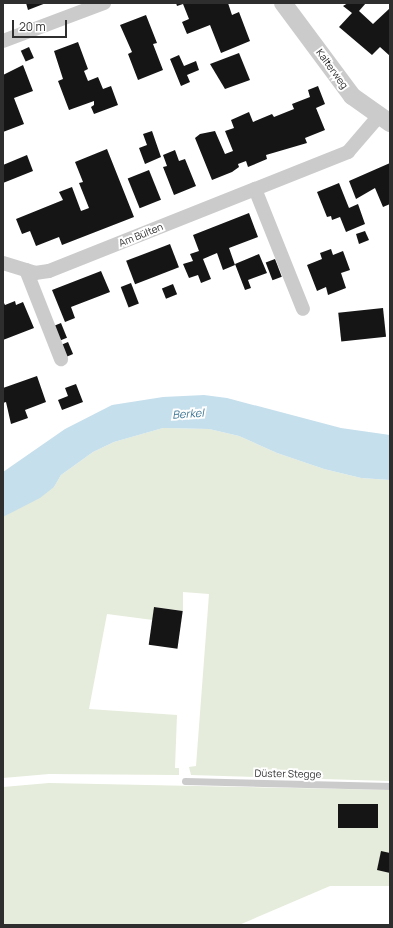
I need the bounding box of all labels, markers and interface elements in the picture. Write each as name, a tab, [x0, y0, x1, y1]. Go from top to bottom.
scale bar	[14, 12, 69, 38]
text: 20 m	[19, 18, 46, 35]
street label: Kalterweg	[314, 47, 350, 91]
street label: Am Bülten	[117, 221, 165, 249]
water label: Berkel	[172, 406, 204, 422]
street label: Düster Stegge	[255, 767, 321, 781]

